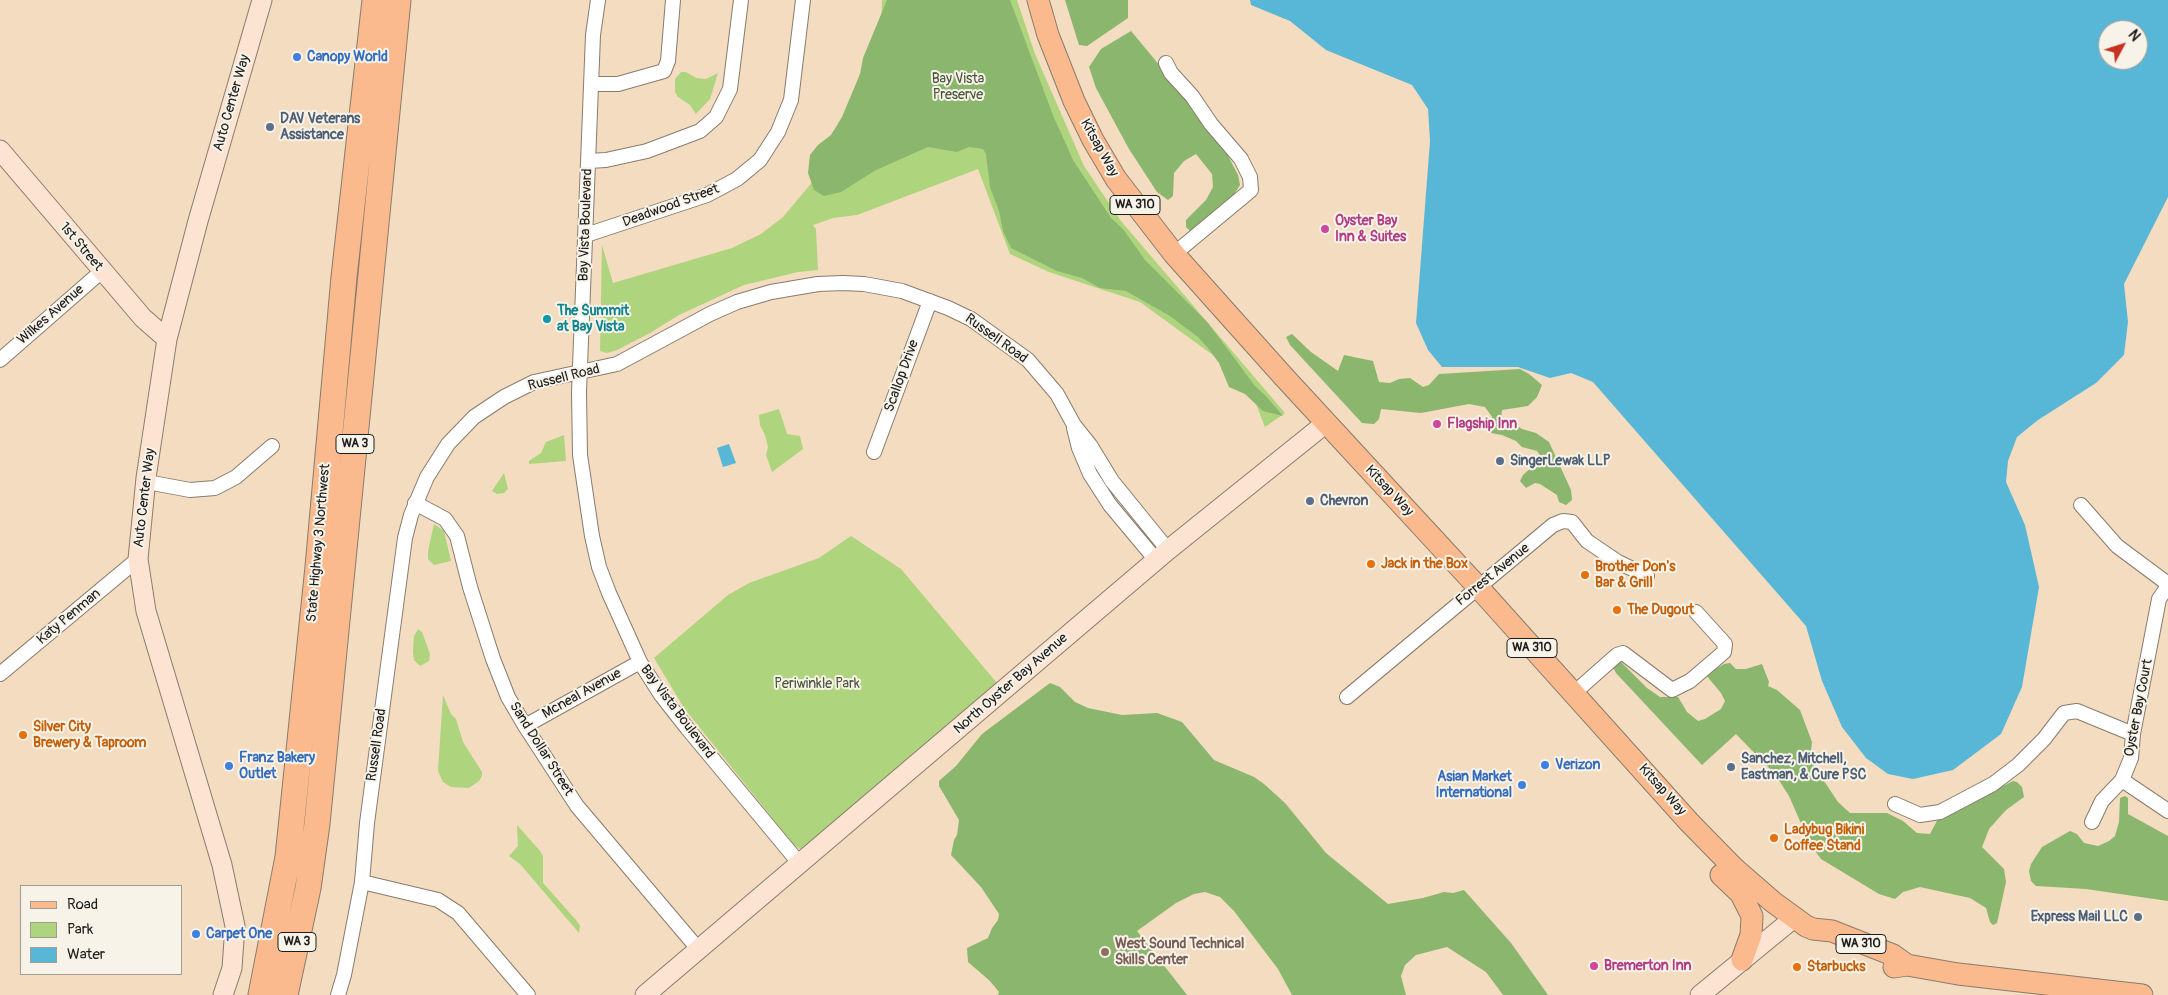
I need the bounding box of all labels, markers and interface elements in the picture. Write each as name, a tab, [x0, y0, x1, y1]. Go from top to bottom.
north arrow	[2098, 20, 2148, 70]
text: N	[2125, 27, 2144, 45]
place label: Canopy World	[307, 49, 388, 65]
marker: Canopy World	[291, 51, 303, 63]
street label: Auto Center Way	[210, 53, 254, 153]
park label: Bay Vista Preserve	[932, 71, 984, 104]
place label: DAV Veterans Assistance	[280, 111, 360, 144]
street label: Kitsap Way	[1076, 116, 1122, 180]
marker: DAV Veterans Assistance	[264, 121, 276, 133]
street label: Bay Vista Boulevard	[576, 168, 596, 282]
street label: Deadwood Street	[620, 181, 722, 231]
road number: WA 310	[1110, 196, 1160, 214]
place label: Oyster Bay Inn & Suites	[1335, 213, 1406, 246]
street label: 1st Street	[56, 219, 106, 275]
marker: Oyster Bay Inn & Suites	[1319, 223, 1331, 235]
street label: Wilkes Avenue	[14, 281, 88, 349]
place label: The Summit at Bay Vista	[557, 303, 629, 336]
street label: Russell Road	[961, 311, 1031, 367]
marker: The Summit at Bay Vista	[541, 313, 553, 325]
street label: Scallop Drive	[881, 338, 923, 414]
street label: Russell Road	[526, 361, 602, 395]
place label: Flagship Inn	[1447, 416, 1517, 432]
marker: Flagship Inn	[1431, 418, 1443, 430]
road number: WA 3	[336, 434, 374, 454]
street label: Auto Center Way	[131, 447, 159, 549]
place label: SingerLewak LLP	[1510, 453, 1611, 469]
marker: SingerLewak LLP	[1494, 455, 1506, 467]
street label: Kitsap Way	[1361, 462, 1417, 520]
street label: State Highway 3 Northwest	[304, 463, 334, 623]
place label: Chevron	[1320, 493, 1368, 509]
marker: Chevron	[1304, 495, 1316, 507]
street label: Forrest Avenue	[1453, 540, 1533, 610]
place label: Jack in the Box	[1381, 556, 1468, 572]
marker: Jack in the Box	[1365, 558, 1377, 570]
place label: Brother Don's Bar & Grill	[1595, 559, 1675, 592]
marker: Brother Don's Bar & Grill	[1579, 569, 1591, 581]
street label: Katy Penman	[34, 586, 104, 648]
place label: The Dugout	[1627, 602, 1694, 618]
marker: The Dugout	[1611, 604, 1623, 616]
street label: North Oyster Bay Avenue	[951, 630, 1071, 738]
road number: WA 310	[1507, 638, 1557, 658]
street label: Oyster Bay Court	[2121, 658, 2157, 758]
street label: Bay Vista Boulevard	[636, 662, 718, 762]
street label: Mcneal Avenue	[539, 665, 625, 723]
park label: Periwinkle Park	[774, 676, 860, 692]
street label: Sand Dollar Street	[505, 699, 577, 799]
street label: Russell Road	[364, 708, 390, 782]
place label: Silver City Brewery & Taproom	[33, 719, 147, 752]
marker: Silver City Brewery & Taproom	[17, 729, 29, 741]
place label: Franz Bakery Outlet	[239, 750, 315, 782]
place label: Sanchez, Mitchell, Eastman, & Cure PSC	[1741, 751, 1866, 784]
place label: Verizon	[1555, 757, 1600, 773]
marker: Verizon	[1539, 759, 1551, 771]
marker: Franz Bakery Outlet	[223, 760, 235, 772]
street label: Kitsap Way	[1635, 761, 1689, 819]
marker: Sanchez, Mitchell, Eastman, & Cure PSC	[1725, 761, 1737, 773]
place label: Asian Market International	[1435, 769, 1512, 802]
marker: Asian Market International	[1516, 779, 1528, 791]
place label: Ladybug Bikini Coffee Stand	[1784, 822, 1864, 854]
marker: Ladybug Bikini Coffee Stand	[1768, 832, 1780, 844]
legend	[20, 885, 182, 975]
text: Road	[67, 895, 98, 914]
place label: Express Mail LLC	[2031, 909, 2128, 925]
marker: Express Mail LLC	[2132, 911, 2144, 923]
text: Park	[67, 920, 93, 939]
place label: Carpet One	[206, 926, 272, 942]
marker: Carpet One	[190, 928, 202, 940]
road number: WA 3	[278, 932, 316, 952]
road number: WA 310	[1836, 934, 1886, 954]
place label: West Sound Technical Skills Center	[1115, 936, 1244, 969]
text: Water	[67, 945, 105, 964]
marker: West Sound Technical Skills Center	[1099, 946, 1111, 958]
place label: Bremerton Inn	[1604, 958, 1692, 974]
place label: Starbucks	[1807, 959, 1865, 975]
marker: Bremerton Inn	[1588, 960, 1600, 972]
marker: Starbucks	[1791, 961, 1803, 973]

